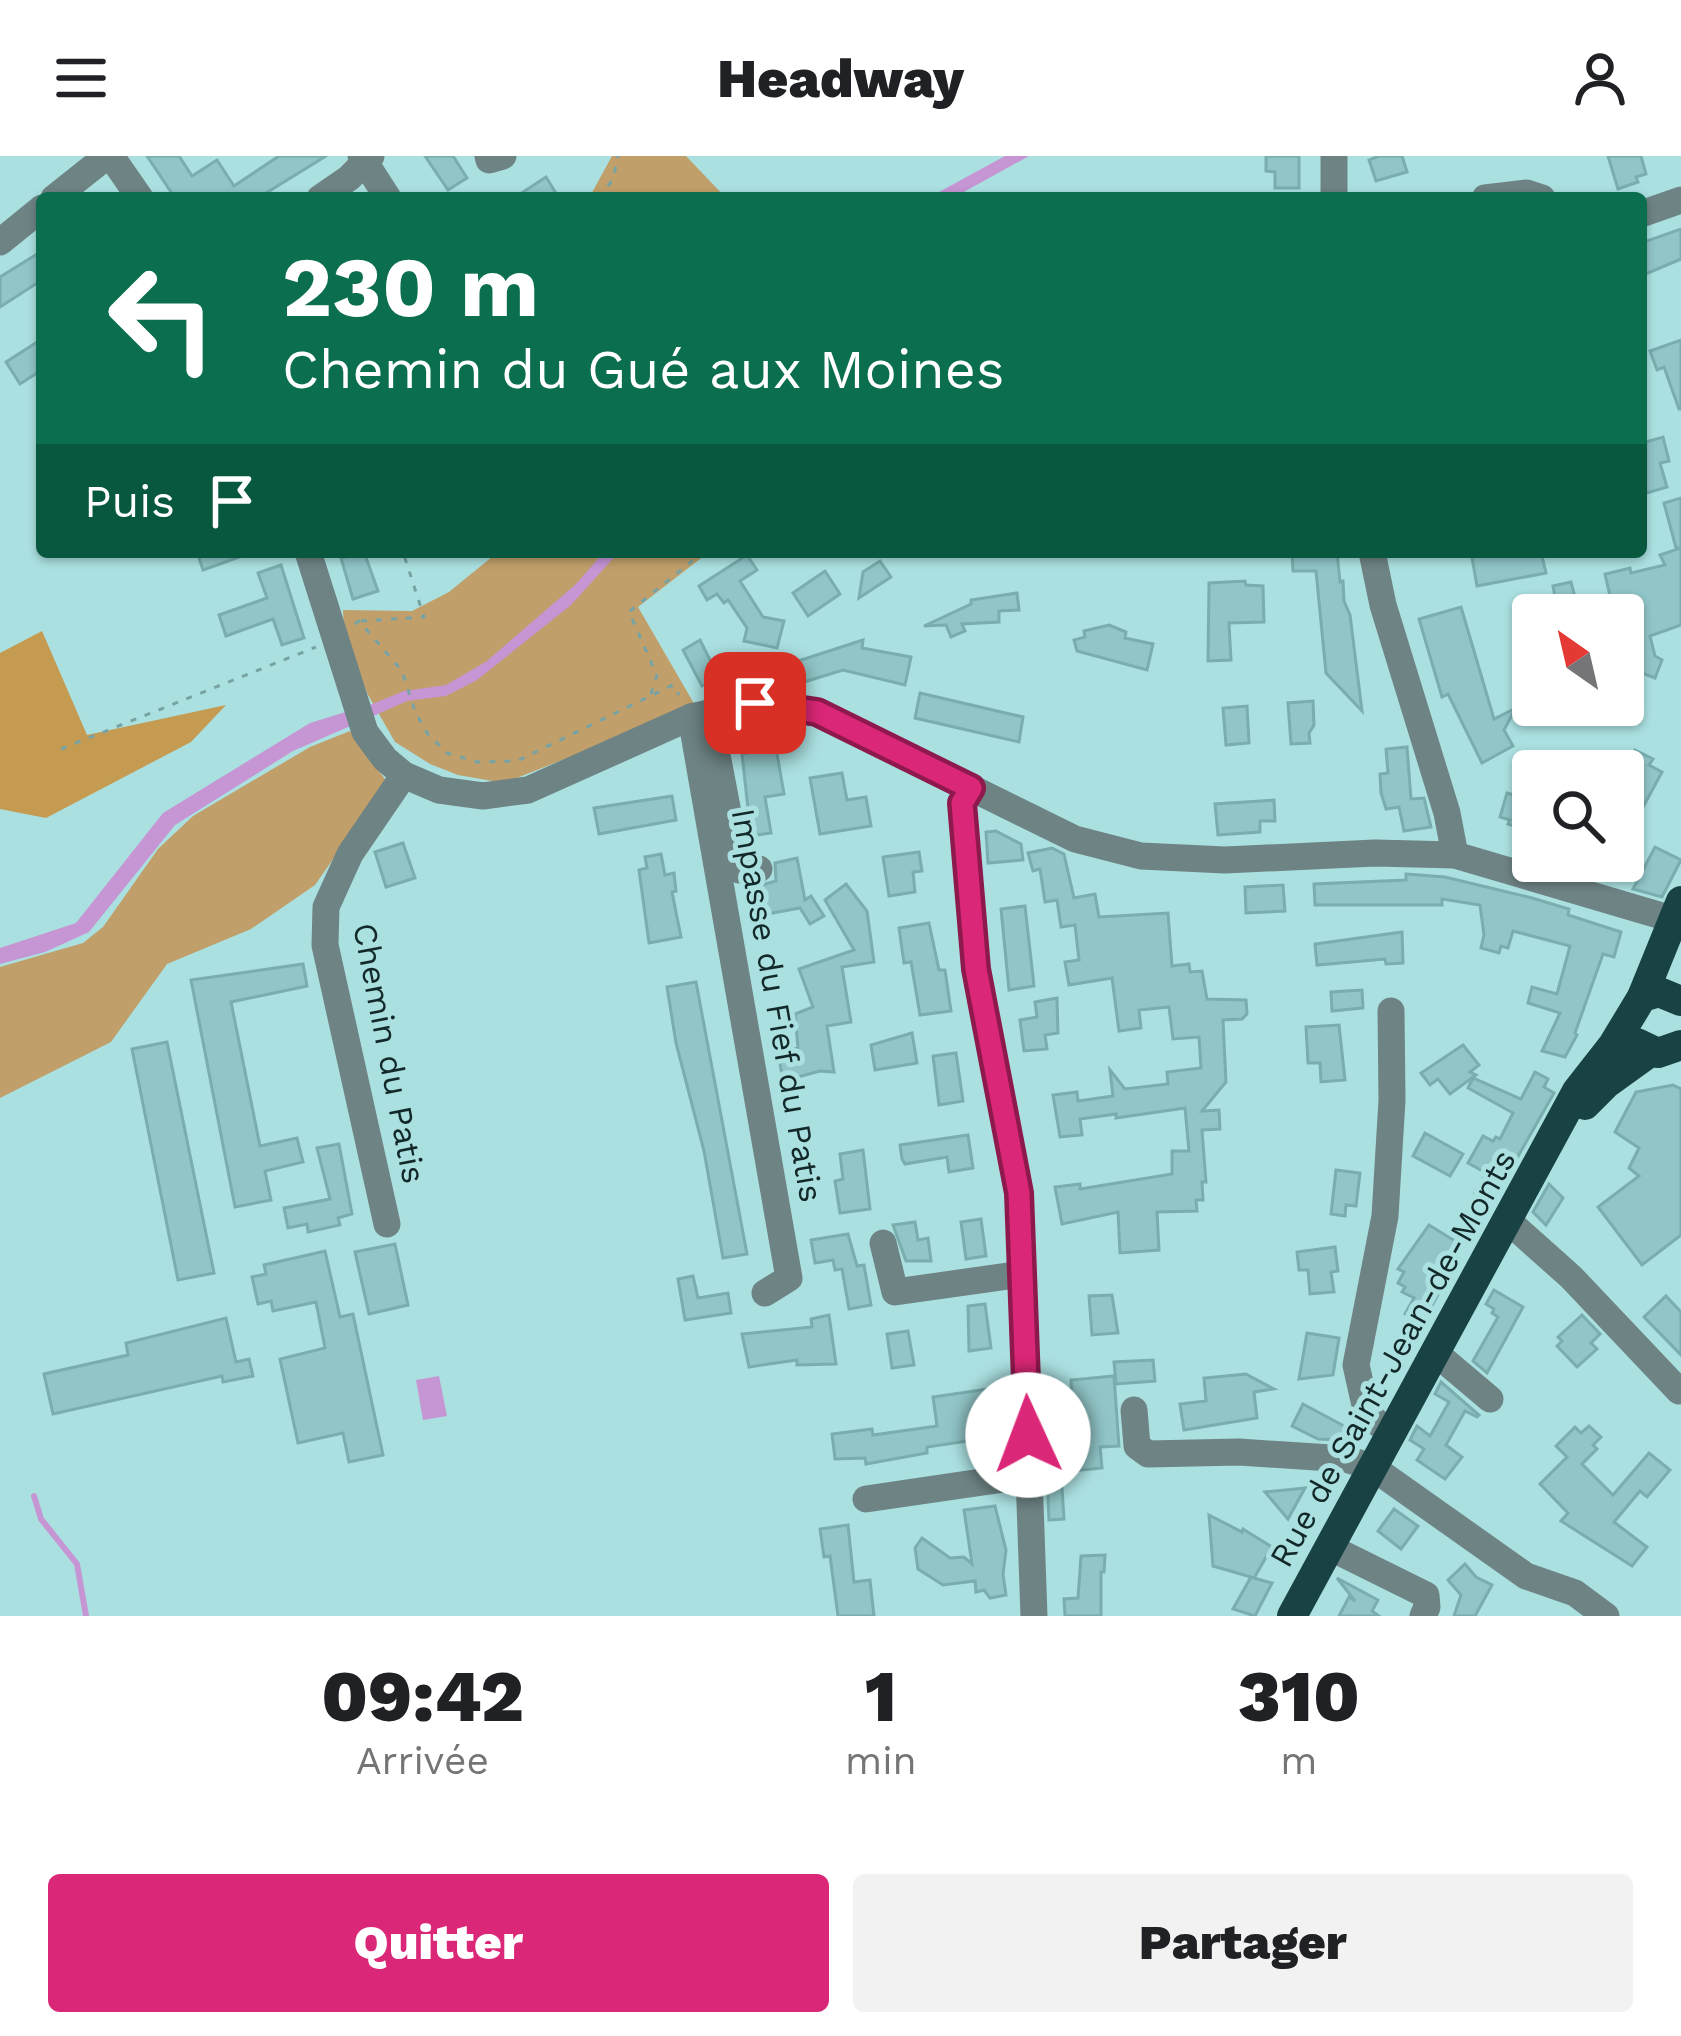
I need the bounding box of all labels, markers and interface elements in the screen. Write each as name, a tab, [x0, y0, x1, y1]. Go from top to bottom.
icon: menu	[48, 45, 114, 111]
icon: person	[1567, 45, 1633, 111]
text: Headway	[717, 47, 964, 110]
text: 230 m	[282, 238, 539, 336]
icon: left	[84, 240, 240, 396]
text: Chemin du Gué aux Moines	[282, 338, 1004, 401]
icon: arrive	[199, 468, 265, 534]
text: Puis	[84, 475, 175, 528]
north arrow	[1512, 594, 1644, 726]
map controls	[1512, 594, 1644, 882]
pin	[704, 652, 806, 754]
icon: arrive	[722, 670, 788, 736]
button: search	[1512, 750, 1644, 882]
street label: Impasse du Fief du Patis	[724, 805, 831, 1205]
street label: Chemin du Patis	[345, 920, 434, 1187]
street label: Rue de Saint-Jean-de-Monts	[1261, 1143, 1524, 1574]
position arrow	[965, 1372, 1091, 1498]
text: 09:42	[321, 1654, 524, 1738]
text: 1	[865, 1654, 897, 1738]
text: 310	[1238, 1654, 1360, 1738]
text: Arrivée	[356, 1738, 489, 1783]
text: min	[845, 1738, 917, 1783]
text: m	[1280, 1738, 1317, 1783]
button: Quitter	[48, 1874, 829, 2012]
button: Partager	[853, 1874, 1633, 2012]

